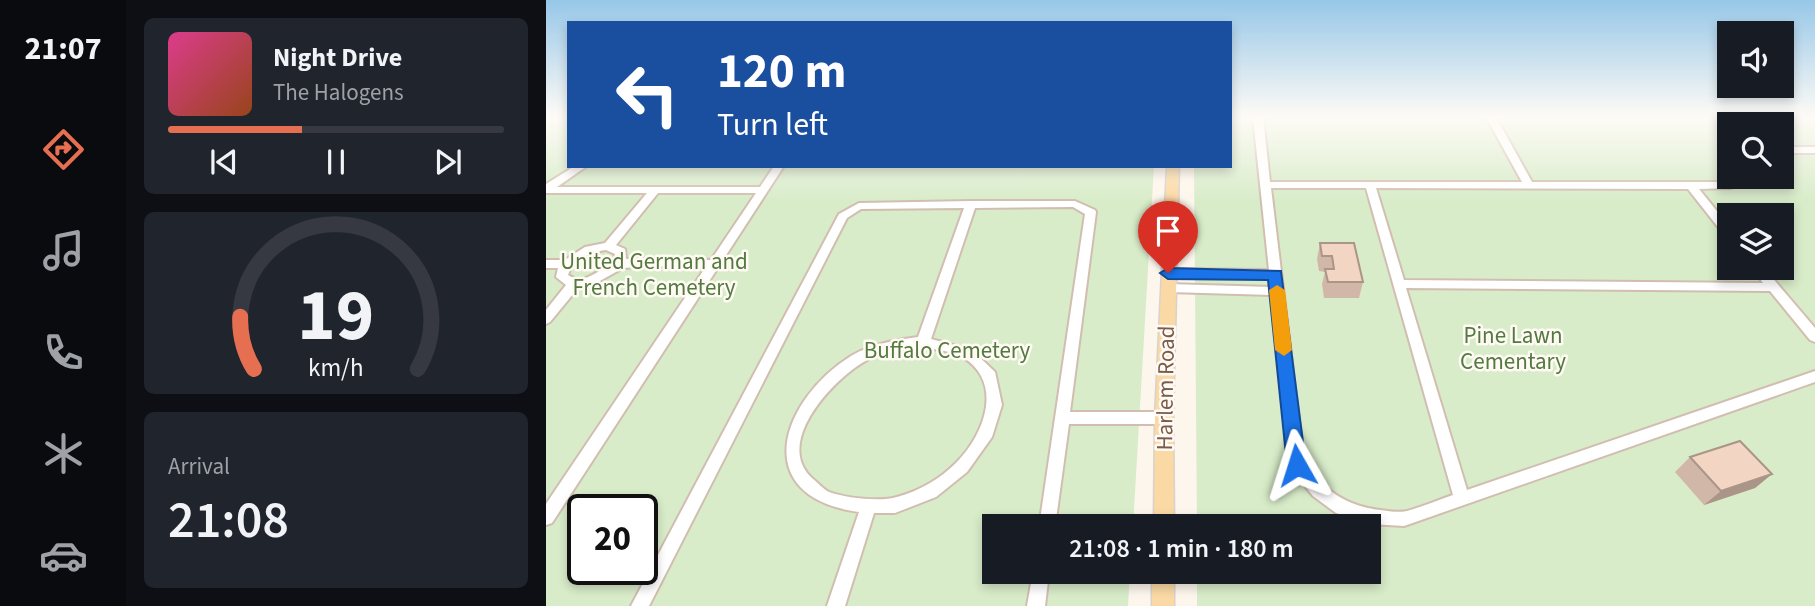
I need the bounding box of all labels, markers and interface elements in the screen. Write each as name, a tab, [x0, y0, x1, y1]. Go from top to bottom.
map controls	[1717, 21, 1794, 280]
button: sound	[1717, 21, 1794, 98]
text: 21:07	[24, 26, 102, 72]
text: 120 m	[717, 37, 846, 107]
text: Night Drive	[273, 39, 402, 76]
icon: left	[602, 49, 693, 140]
text: The Halogens	[273, 76, 404, 109]
text: Turn left	[717, 102, 828, 148]
button: search	[1717, 112, 1794, 189]
icon: directions	[39, 125, 88, 174]
icon: previous	[205, 143, 243, 181]
icon: pause	[317, 143, 355, 181]
icon: next	[429, 143, 467, 181]
pin	[1138, 201, 1198, 273]
button: layers	[1717, 203, 1794, 280]
icon: arrive	[1149, 212, 1187, 250]
icon: music	[39, 226, 88, 275]
park label: United German and French Cemetery	[560, 245, 748, 304]
text: 19	[298, 264, 374, 368]
park label: Pine Lawn Cementary	[1460, 319, 1566, 378]
street label: Harlem Road	[1148, 325, 1183, 451]
icon: phone	[39, 328, 88, 377]
park label: Buffalo Cemetery	[864, 334, 1030, 367]
text: km/h	[308, 350, 364, 386]
position arrow	[1260, 428, 1334, 502]
icon: climate	[39, 429, 88, 478]
text: Arrival	[168, 450, 230, 483]
text: 21:08	[168, 484, 289, 558]
speed limit sign: 20	[567, 494, 658, 585]
text: 21:08 · 1 min · 180 m	[1069, 530, 1294, 567]
icon: car	[39, 531, 88, 580]

